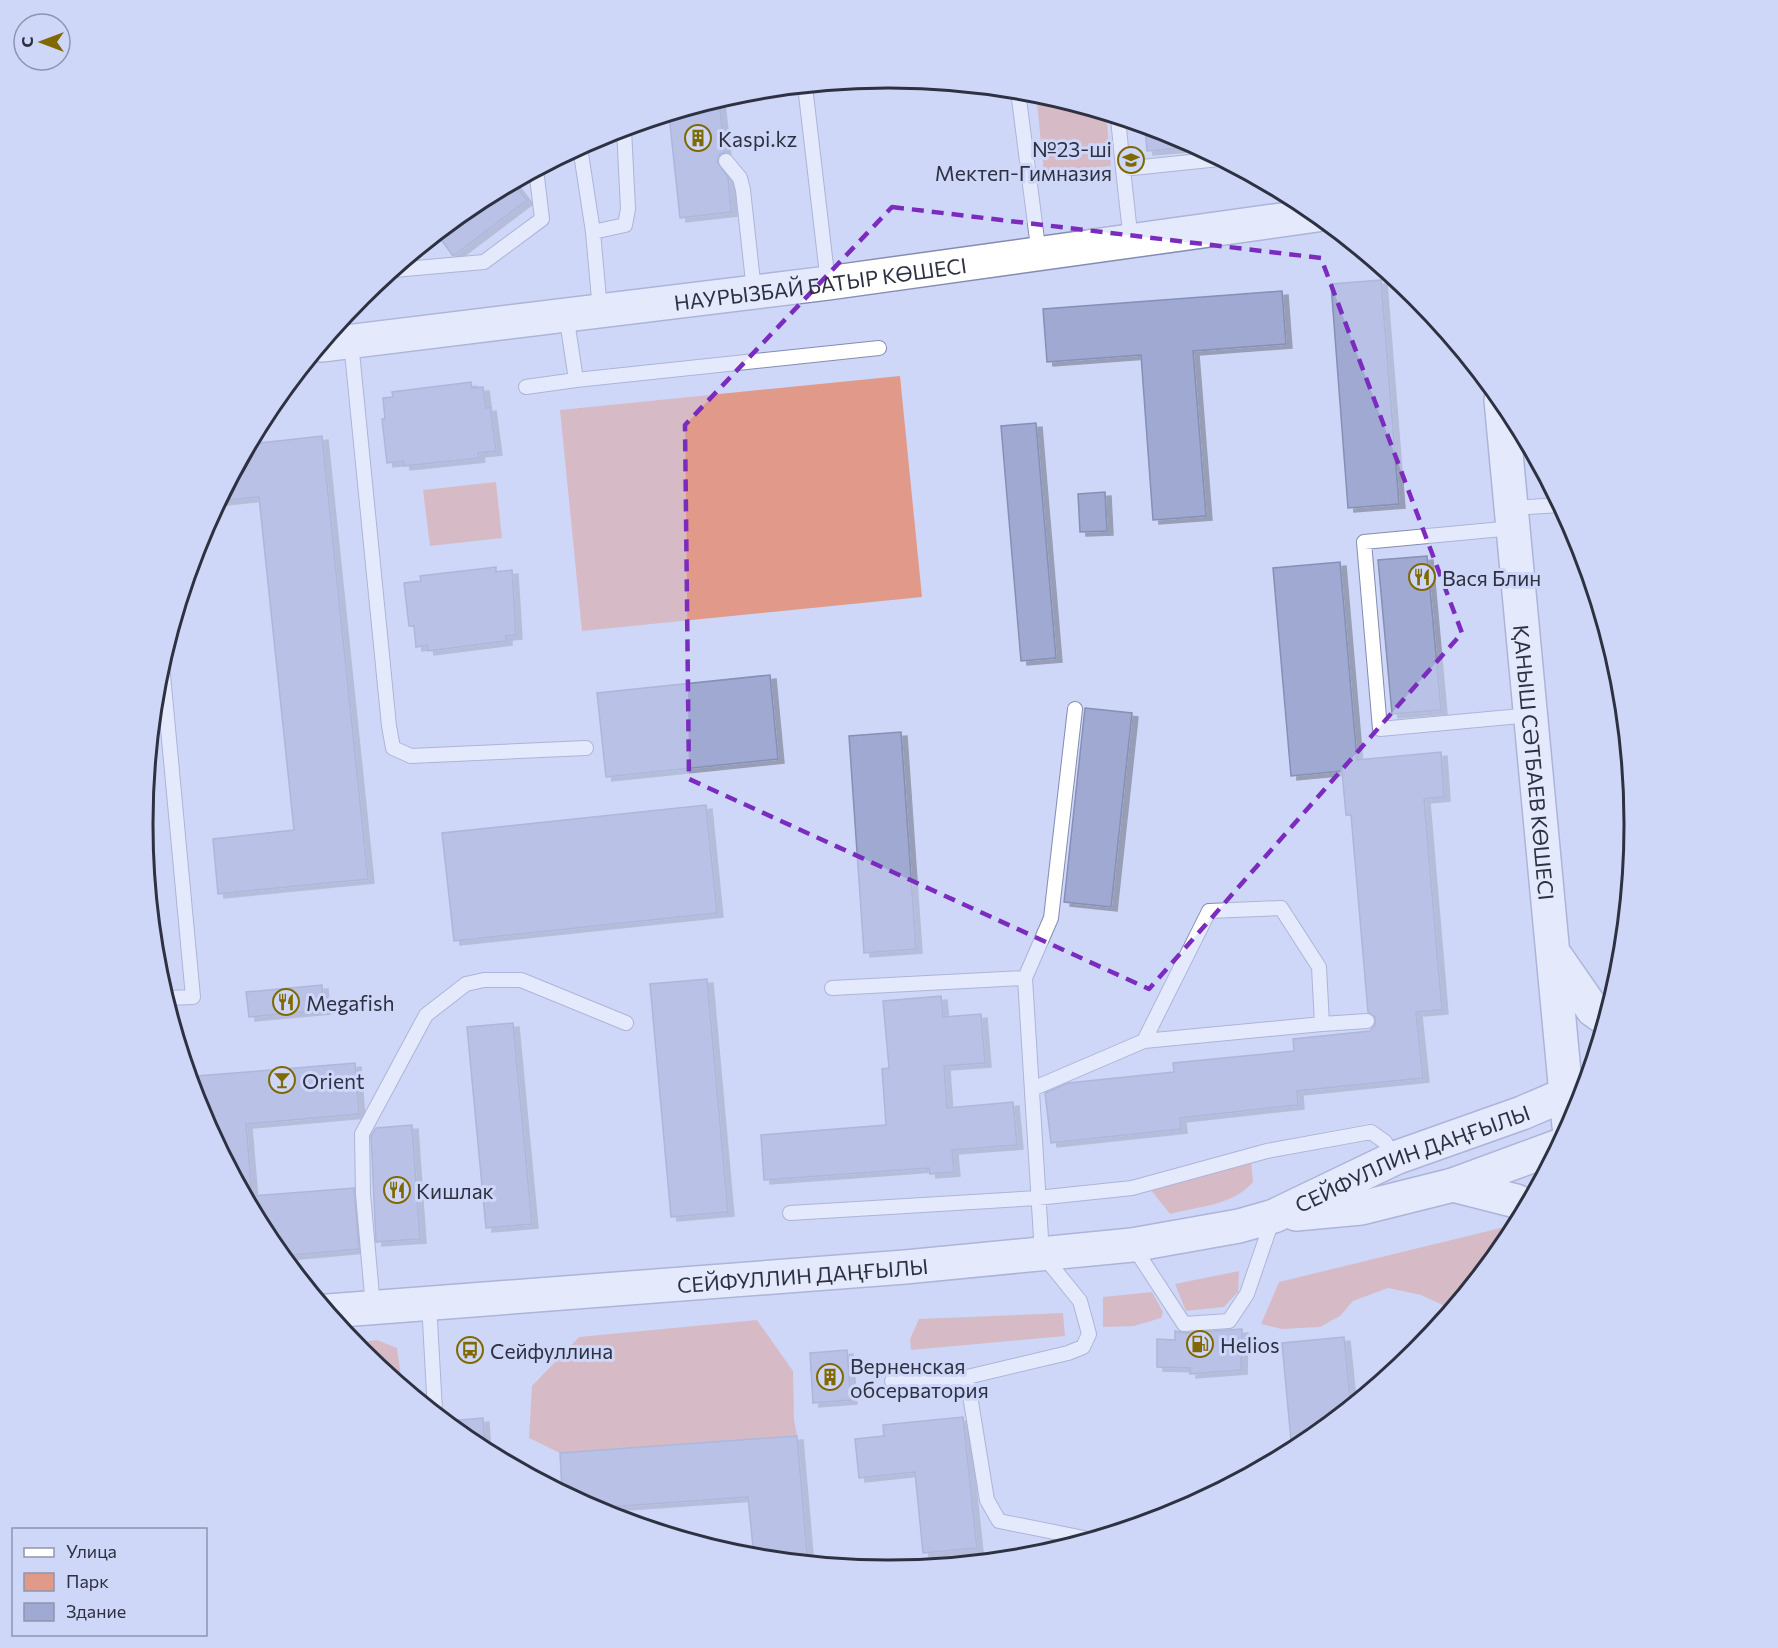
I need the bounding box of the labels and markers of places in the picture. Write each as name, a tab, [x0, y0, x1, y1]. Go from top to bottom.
building icon: Kaspi.kz	[683, 123, 713, 153]
place label: Kaspi.kz	[718, 126, 797, 151]
place label: №23-ші Мектеп-Гимназия	[935, 136, 1112, 185]
school or university icon: №23-ші Мектеп-Гимназия	[1116, 145, 1146, 175]
restaurant icon: Вася Блин	[1407, 562, 1437, 592]
place label: Вася Блин	[1442, 565, 1541, 590]
restaurant icon: Megafish	[271, 987, 301, 1017]
place label: Megafish	[306, 990, 395, 1015]
bar icon: Orient	[267, 1065, 297, 1095]
place label: Orient	[302, 1068, 365, 1093]
restaurant icon: Кишлак	[382, 1175, 412, 1205]
place label: Кишлак	[416, 1178, 494, 1203]
fuel station icon: Helios	[1185, 1329, 1215, 1359]
place label: Helios	[1220, 1332, 1279, 1357]
bus stop icon: Сейфуллина	[455, 1335, 485, 1365]
place label: Сейфуллина	[490, 1338, 613, 1363]
place label: Верненская обсерватория	[850, 1353, 989, 1402]
building icon: Верненская обсерватория	[815, 1362, 845, 1392]

